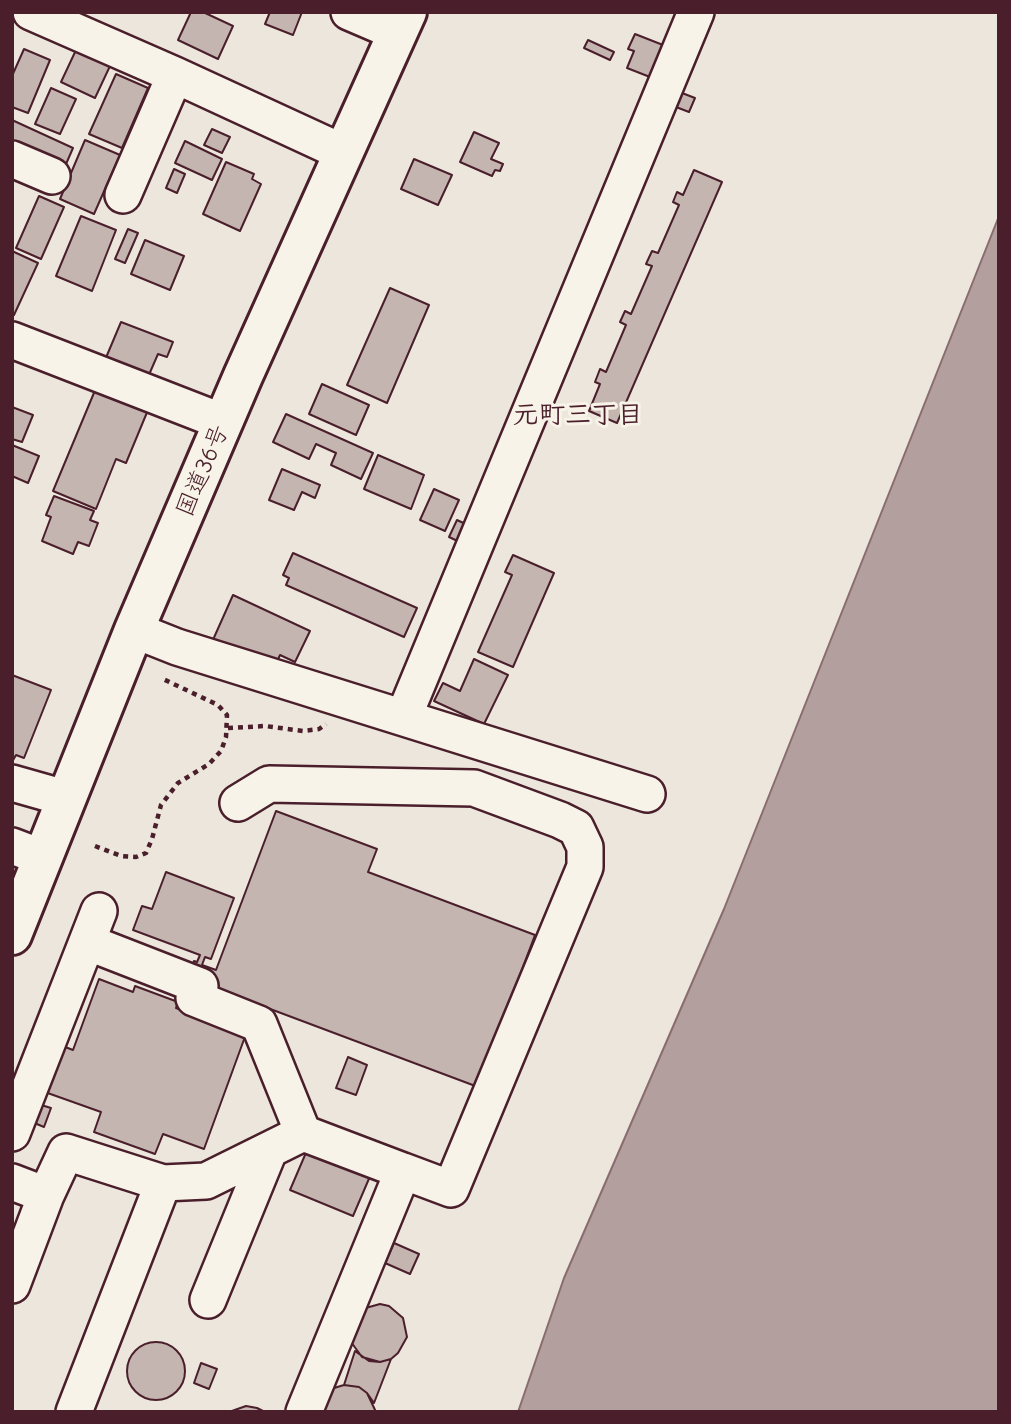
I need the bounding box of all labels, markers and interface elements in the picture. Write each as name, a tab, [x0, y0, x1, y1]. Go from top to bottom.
district label: 元町三丁目	[513, 400, 643, 432]
street label: 国道36号	[171, 421, 235, 521]

